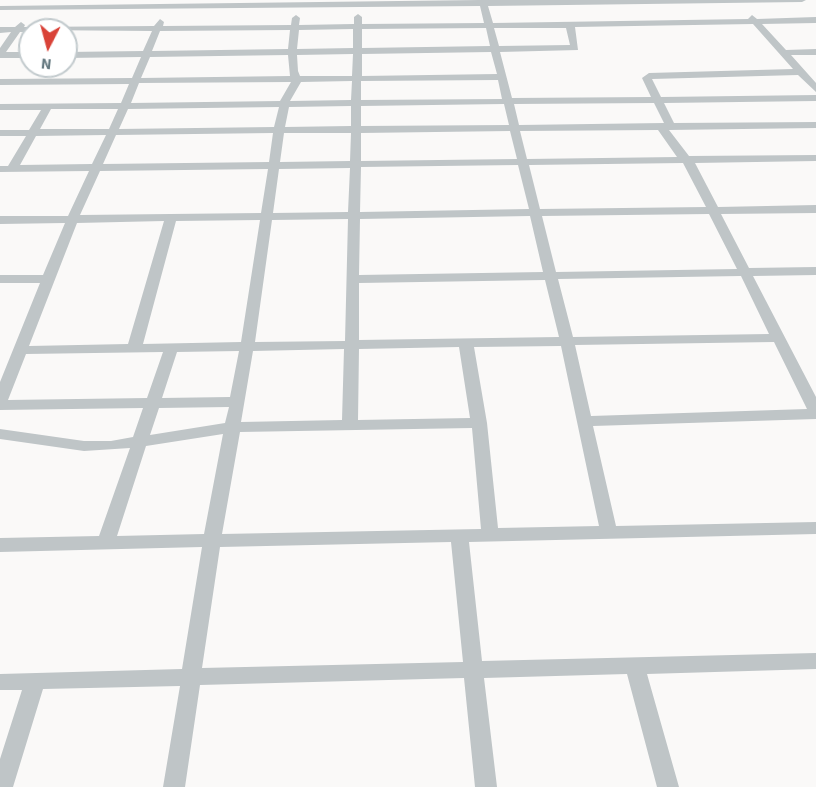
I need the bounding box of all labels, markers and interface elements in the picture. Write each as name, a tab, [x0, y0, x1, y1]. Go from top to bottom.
north arrow	[18, 18, 78, 78]
text: N	[40, 52, 53, 75]

